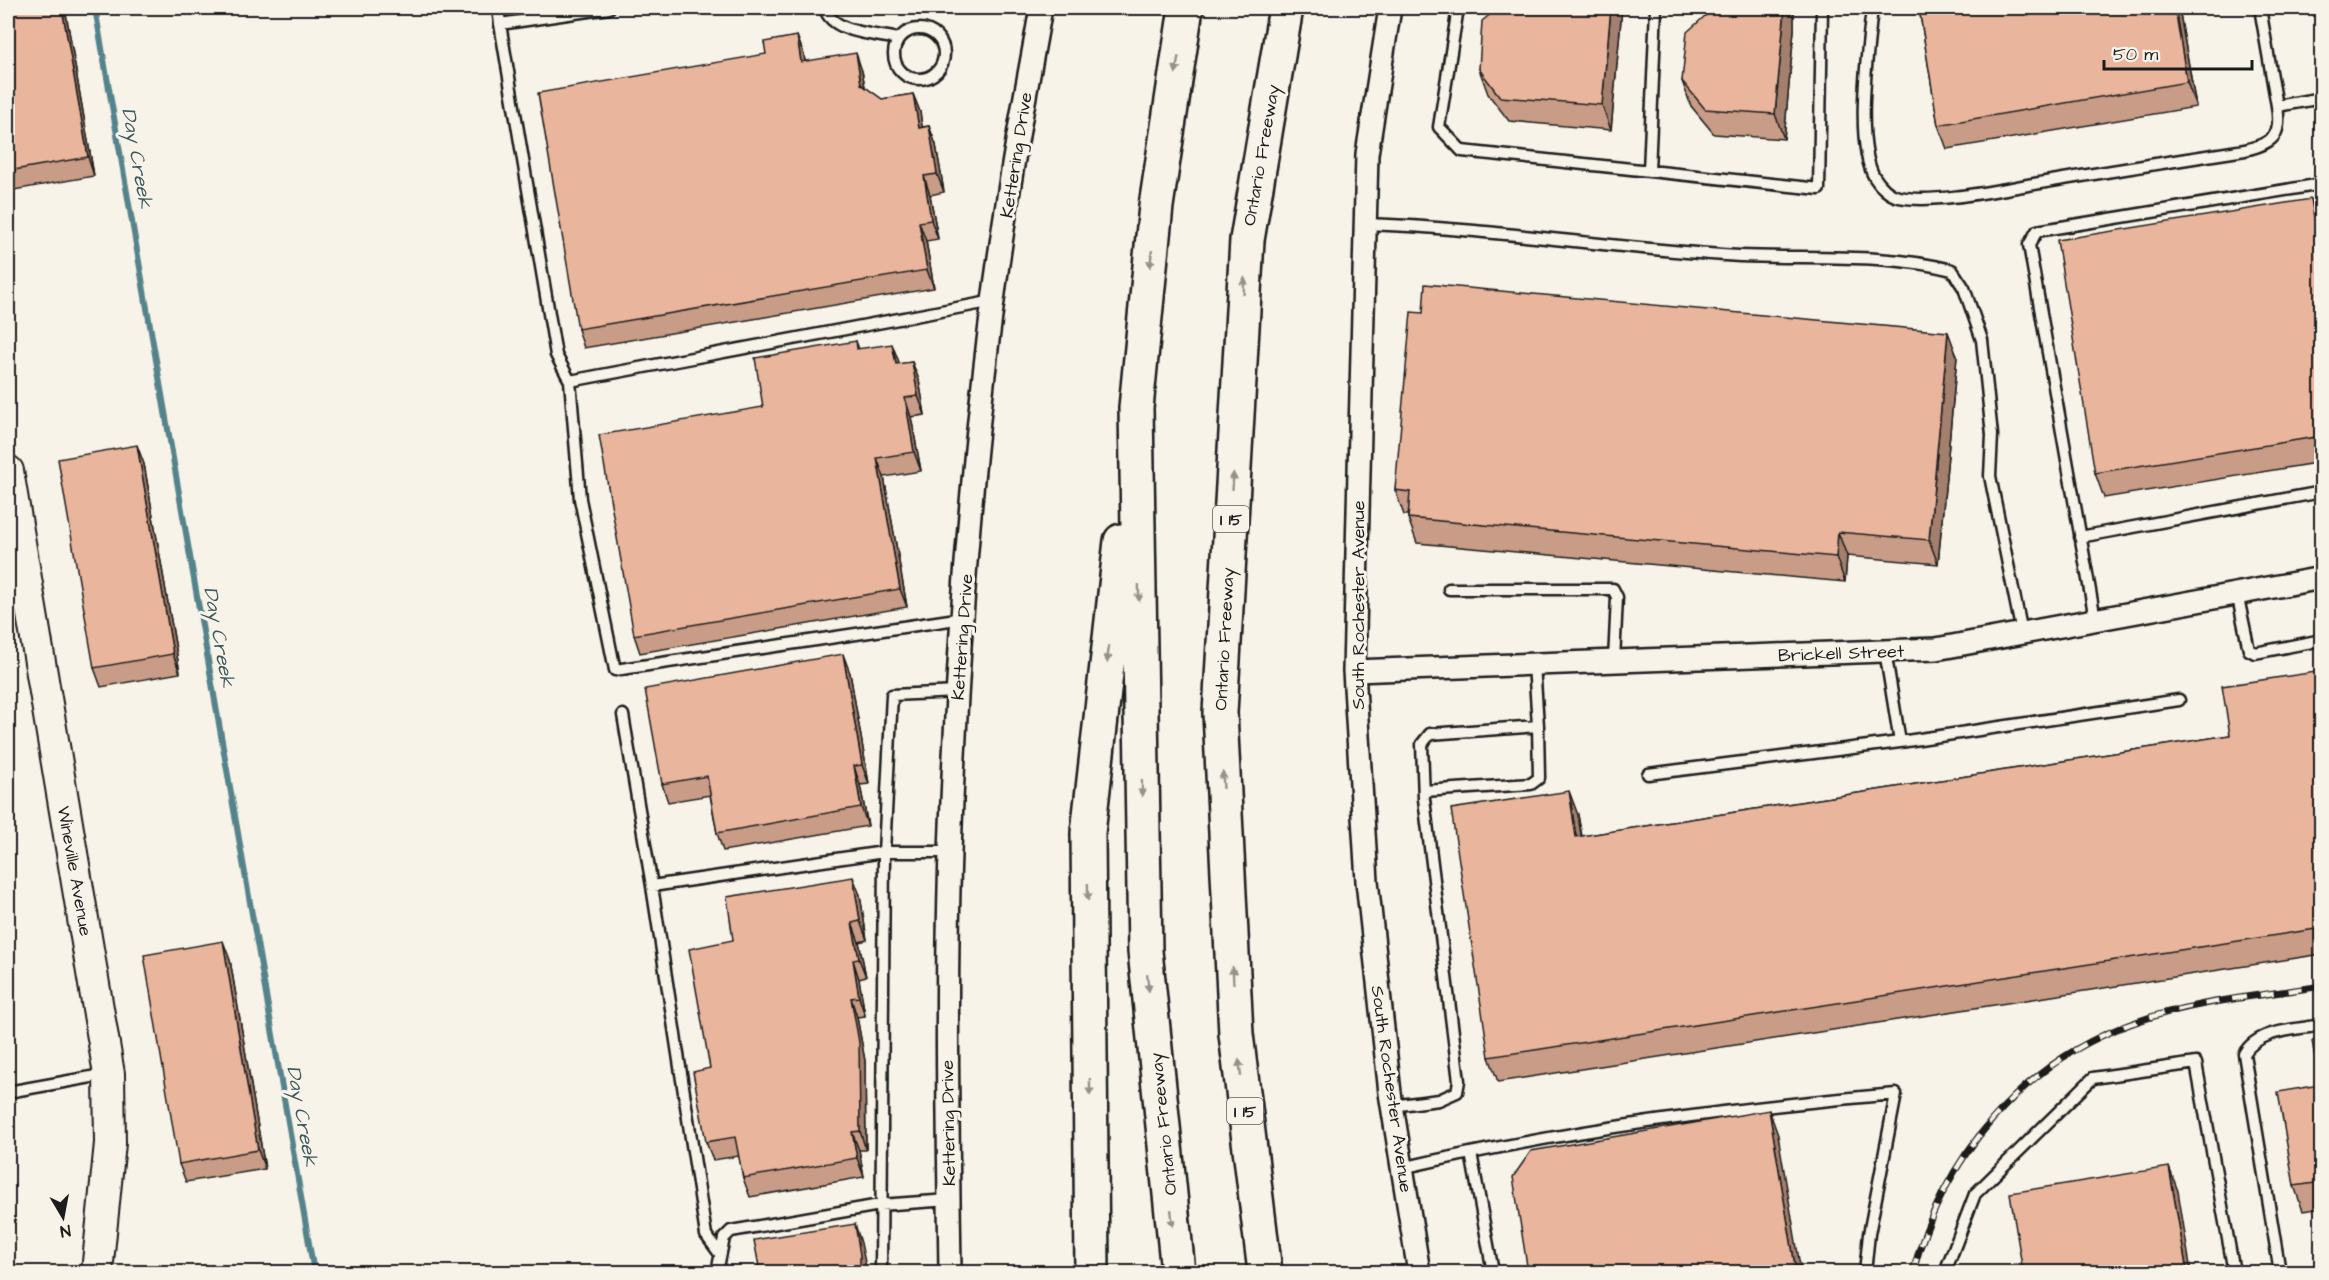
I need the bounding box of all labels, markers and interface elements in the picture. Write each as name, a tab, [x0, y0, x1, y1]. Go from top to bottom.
scale bar	[2104, 33, 2252, 71]
text: 50 m	[2113, 42, 2158, 67]
one-way arrow	[1172, 56, 1181, 75]
street label: Ontario Freeway	[1237, 82, 1287, 228]
street label: Kettering Drive	[994, 90, 1040, 220]
water label: Day Creek	[113, 106, 160, 211]
one-way arrow	[1146, 249, 1156, 268]
one-way arrow	[1240, 277, 1249, 296]
one-way arrow	[1228, 471, 1238, 490]
street label: South Rochester Avenue	[1346, 500, 1371, 709]
road number: I 15	[1213, 506, 1249, 532]
street label: Ontario Freeway	[1208, 567, 1242, 711]
street label: Kettering Drive	[946, 573, 980, 701]
one-way arrow	[1134, 583, 1144, 602]
water label: Day Creek	[195, 585, 242, 690]
street label: Brickell Street	[1778, 639, 1905, 668]
one-way arrow	[1103, 645, 1113, 664]
one-way arrow	[1219, 771, 1228, 790]
one-way arrow	[1137, 778, 1147, 797]
street label: Wineville Avenue	[51, 804, 98, 938]
one-way arrow	[1083, 882, 1093, 901]
one-way arrow	[1229, 966, 1238, 985]
one-way arrow	[1143, 973, 1153, 992]
street label: South Rochester Avenue	[1365, 984, 1418, 1194]
street label: Ontario Freeway	[1144, 1051, 1184, 1196]
street label: Kettering Drive	[935, 1059, 963, 1186]
one-way arrow	[1235, 1059, 1245, 1078]
water label: Day Creek	[278, 1064, 325, 1169]
one-way arrow	[1085, 1077, 1095, 1096]
road number: I 15	[1227, 1098, 1263, 1124]
north arrow	[33, 1187, 93, 1247]
one-way arrow	[1167, 1209, 1177, 1228]
text: N	[59, 1219, 72, 1242]

